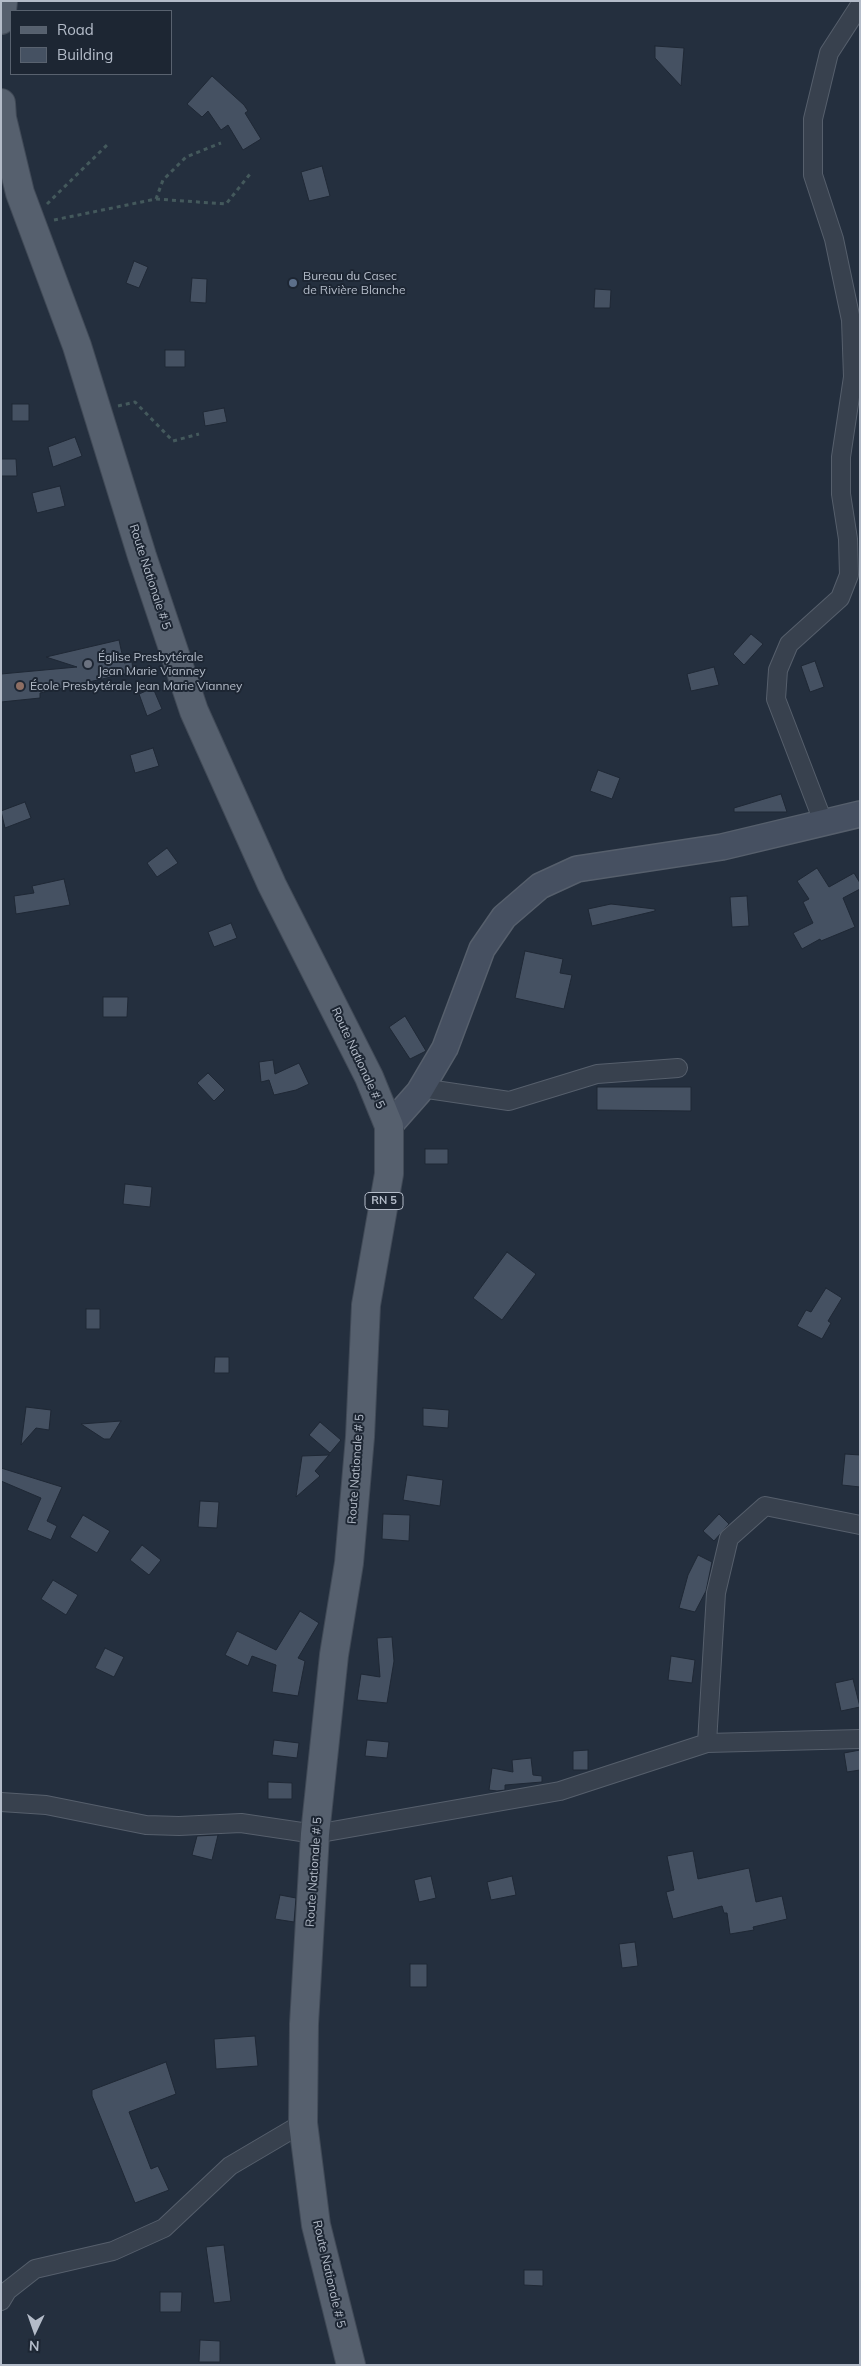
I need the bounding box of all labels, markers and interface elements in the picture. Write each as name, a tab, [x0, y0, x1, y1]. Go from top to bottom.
legend	[10, 10, 172, 75]
text: Road	[57, 20, 94, 39]
text: Building	[57, 45, 113, 64]
place label: Bureau du Casec de Rivière Blanche	[303, 269, 405, 297]
marker: Bureau du Casec de Rivière Blanche	[287, 277, 299, 289]
street label: Route Nationale # 5	[126, 522, 174, 632]
place label: Église Presbytérale Jean Marie Vianney	[98, 650, 206, 678]
marker: Église Presbytérale Jean Marie Vianney	[82, 658, 94, 670]
place label: École Presbytérale Jean Marie Vianney	[30, 679, 242, 693]
marker: École Presbytérale Jean Marie Vianney	[14, 680, 26, 692]
street label: Route Nationale # 5	[328, 1005, 388, 1111]
road number: RN 5	[365, 1192, 403, 1210]
street label: Route Nationale # 5	[345, 1414, 367, 1524]
street label: Route Nationale # 5	[303, 1817, 325, 1927]
street label: Route Nationale # 5	[310, 2219, 348, 2329]
north arrow	[10, 2306, 60, 2356]
text: N	[28, 2337, 40, 2355]

